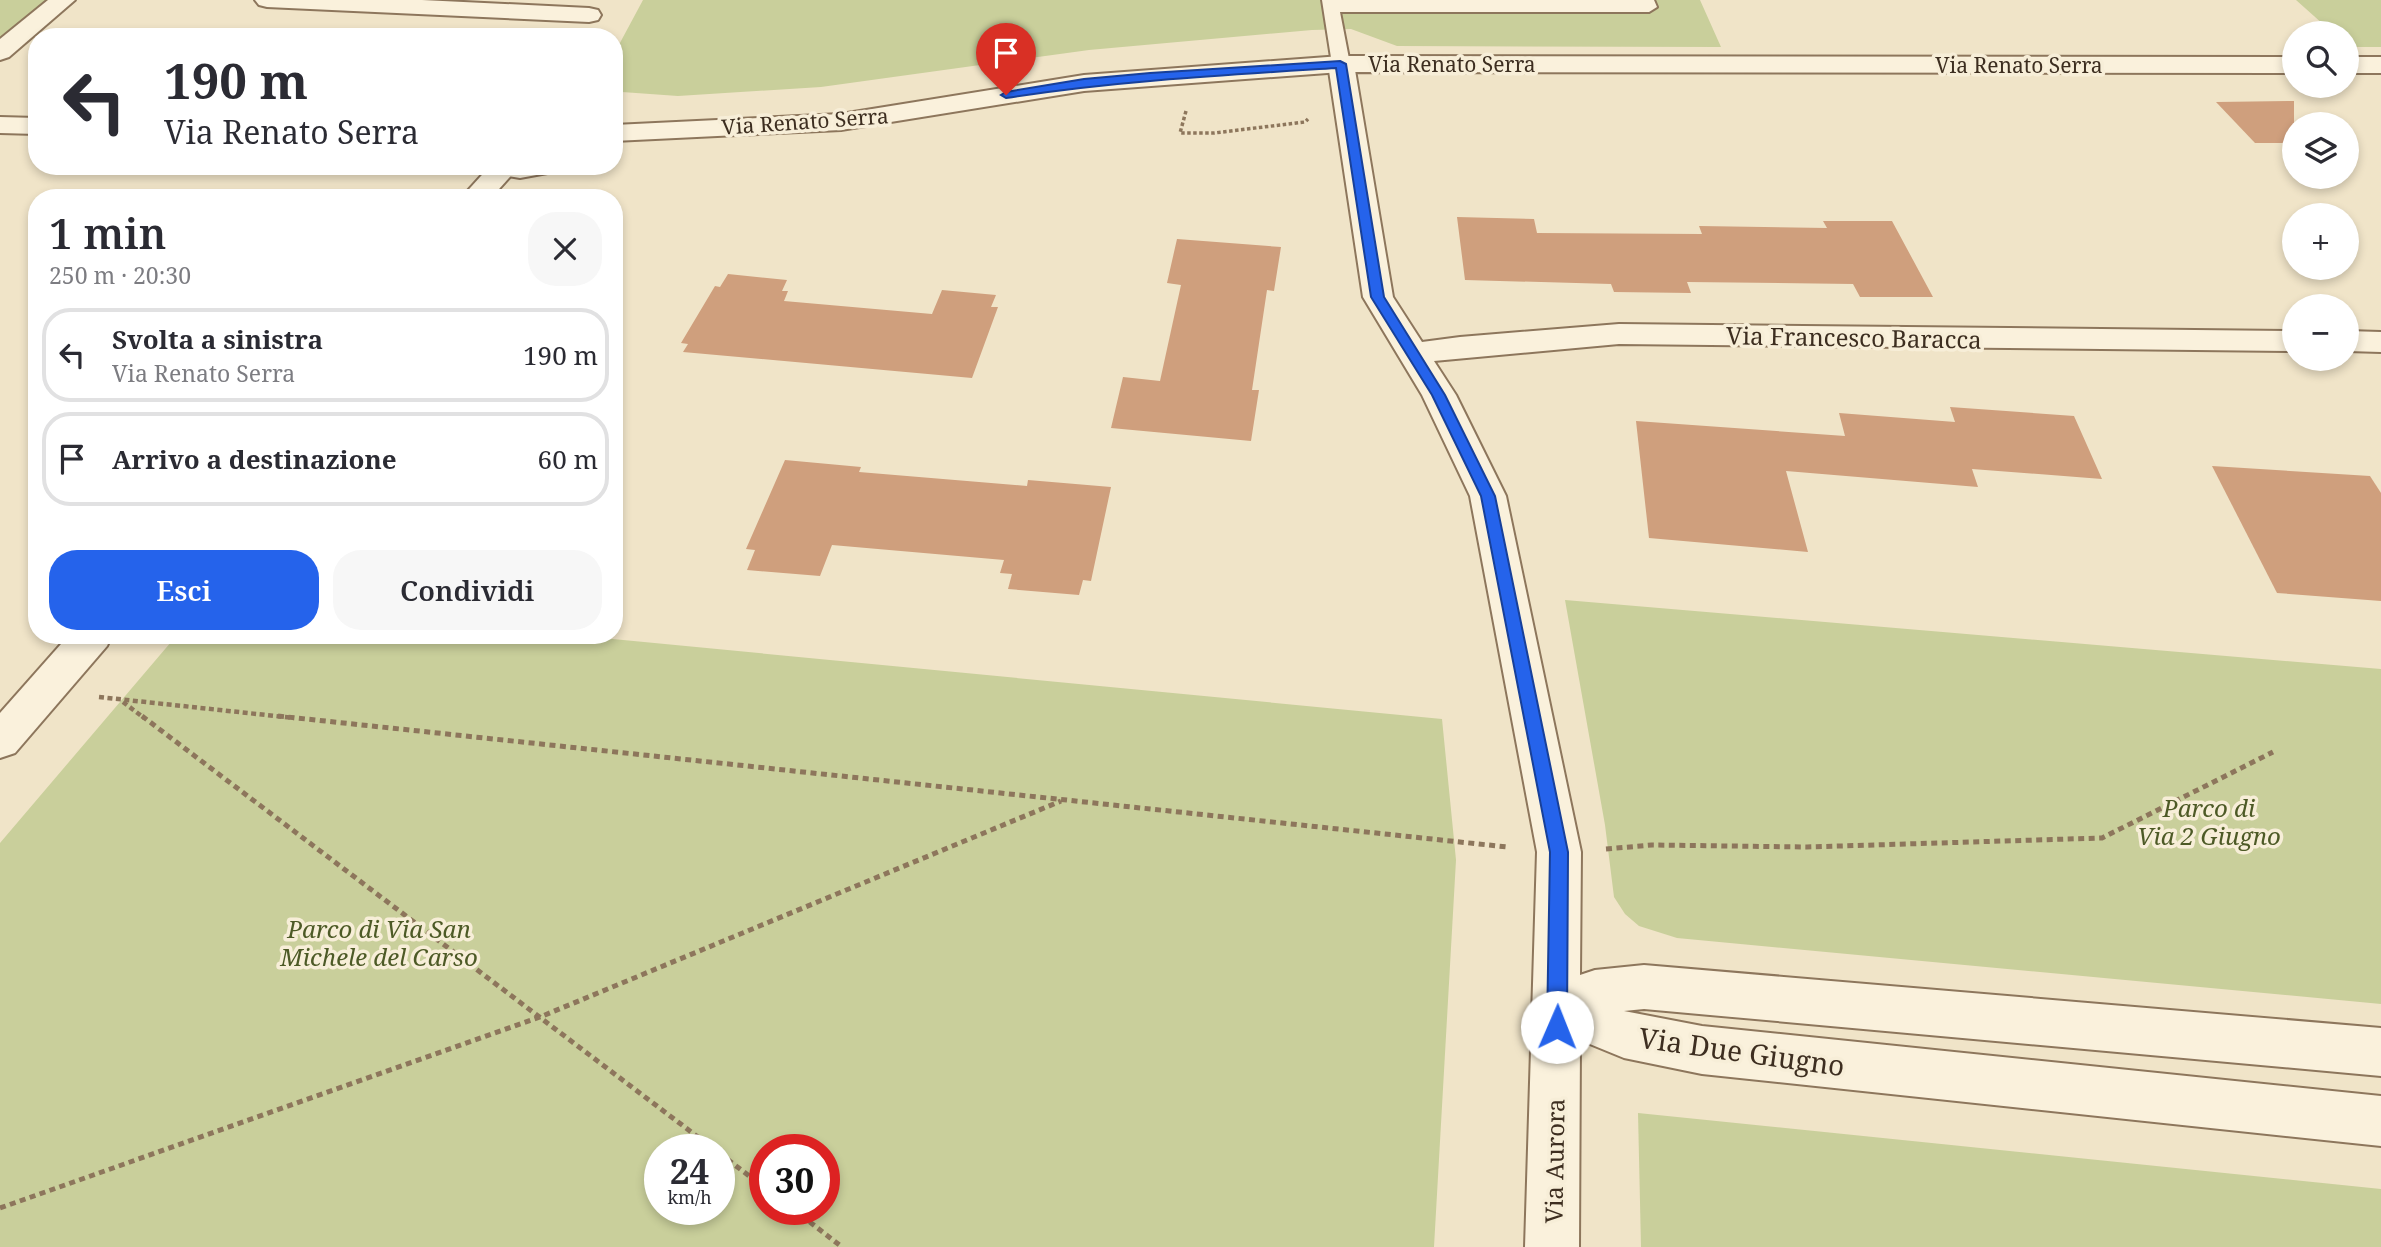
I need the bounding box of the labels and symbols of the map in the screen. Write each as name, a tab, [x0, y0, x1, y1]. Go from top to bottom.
pin	[976, 23, 1036, 95]
street label: Via Renato Serra	[1368, 50, 1536, 78]
street label: Via Renato Serra	[1935, 51, 2103, 79]
street label: Via Renato Serra	[721, 101, 889, 141]
street label: Via Francesco Baracca	[1726, 318, 1982, 356]
park label: Parco di Via 2 Giugno	[2137, 791, 2281, 852]
park label: Parco di Via San Michele del Carso	[279, 912, 478, 973]
position arrow	[1520, 990, 1594, 1064]
street label: Via Due Giugno	[1637, 1018, 1847, 1084]
street label: Via Aurora	[1536, 1098, 1572, 1224]
speed limit sign: 30	[749, 1134, 840, 1225]

